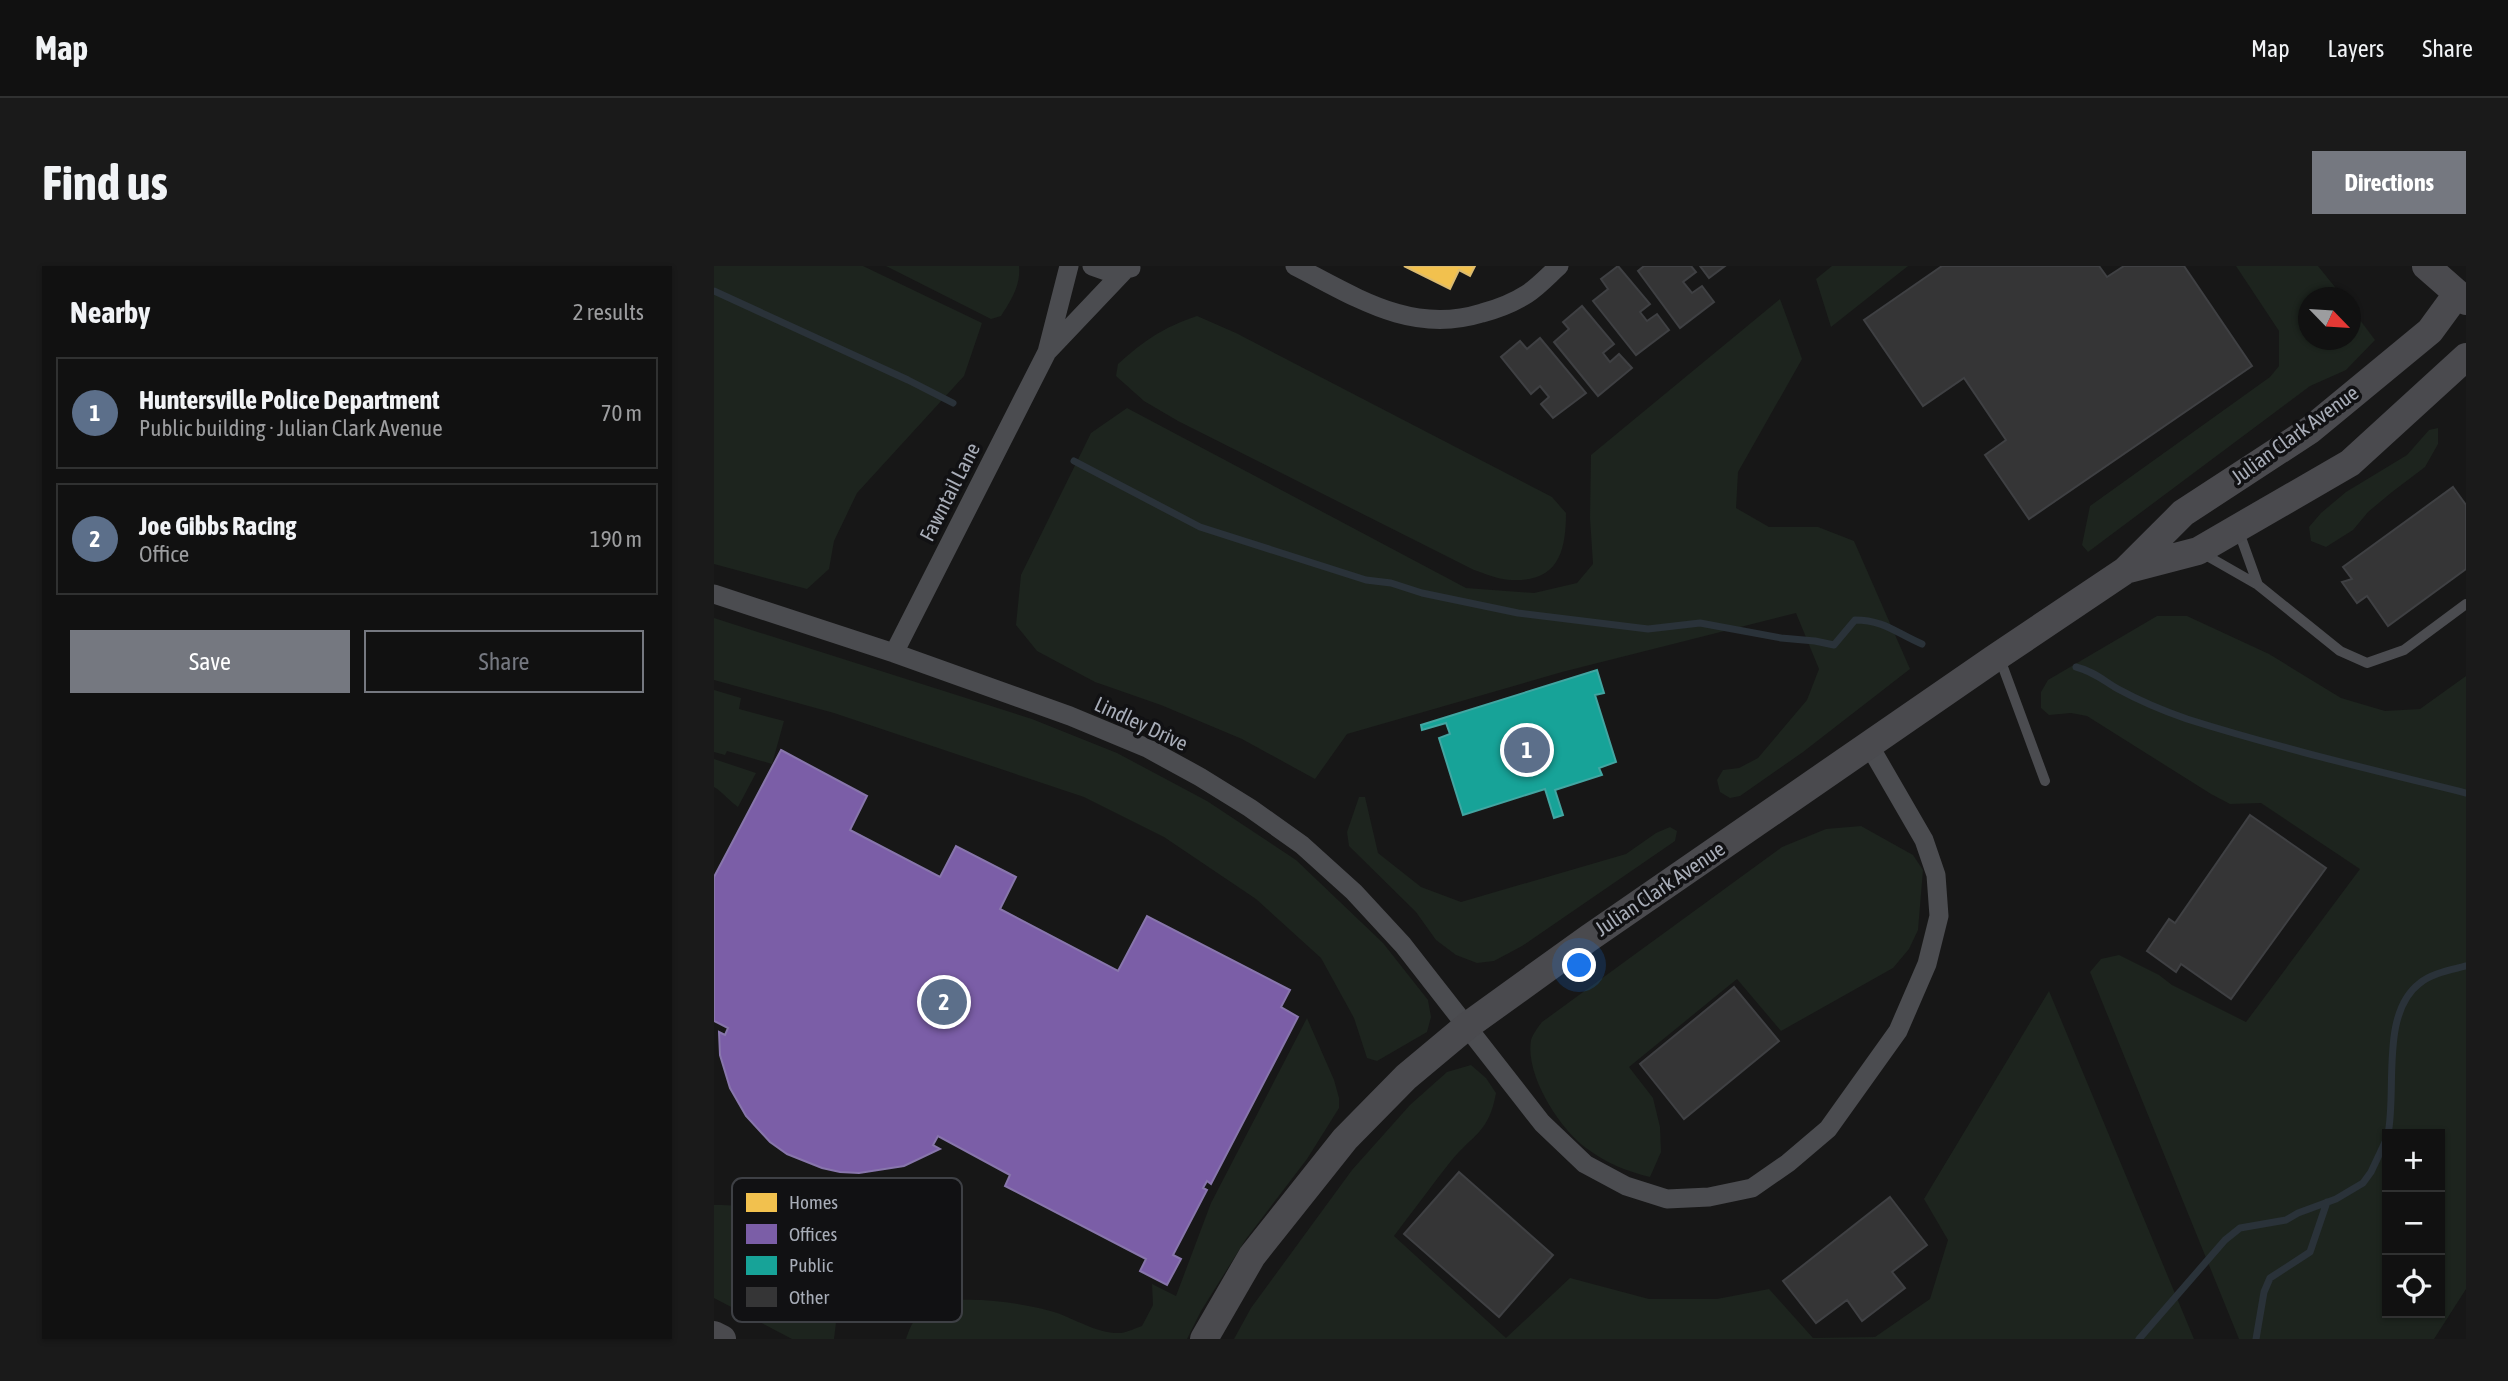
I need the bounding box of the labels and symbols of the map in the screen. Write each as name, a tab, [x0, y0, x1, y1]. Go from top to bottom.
north arrow	[2298, 287, 2361, 350]
street label: Julian Clark Avenue	[2226, 380, 2363, 488]
street label: Fawntail Lane	[914, 438, 984, 545]
street label: Lindley Drive	[1091, 691, 1192, 755]
pin: 1	[1504, 724, 1550, 776]
street label: Julian Clark Avenue	[1590, 836, 1729, 940]
your location	[1562, 948, 1596, 982]
pin: 2	[921, 976, 967, 1028]
legend	[732, 1178, 962, 1322]
text: Homes	[789, 1191, 838, 1213]
text: Offices	[789, 1223, 837, 1245]
text: Public	[789, 1254, 834, 1276]
text: Other	[789, 1286, 829, 1308]

